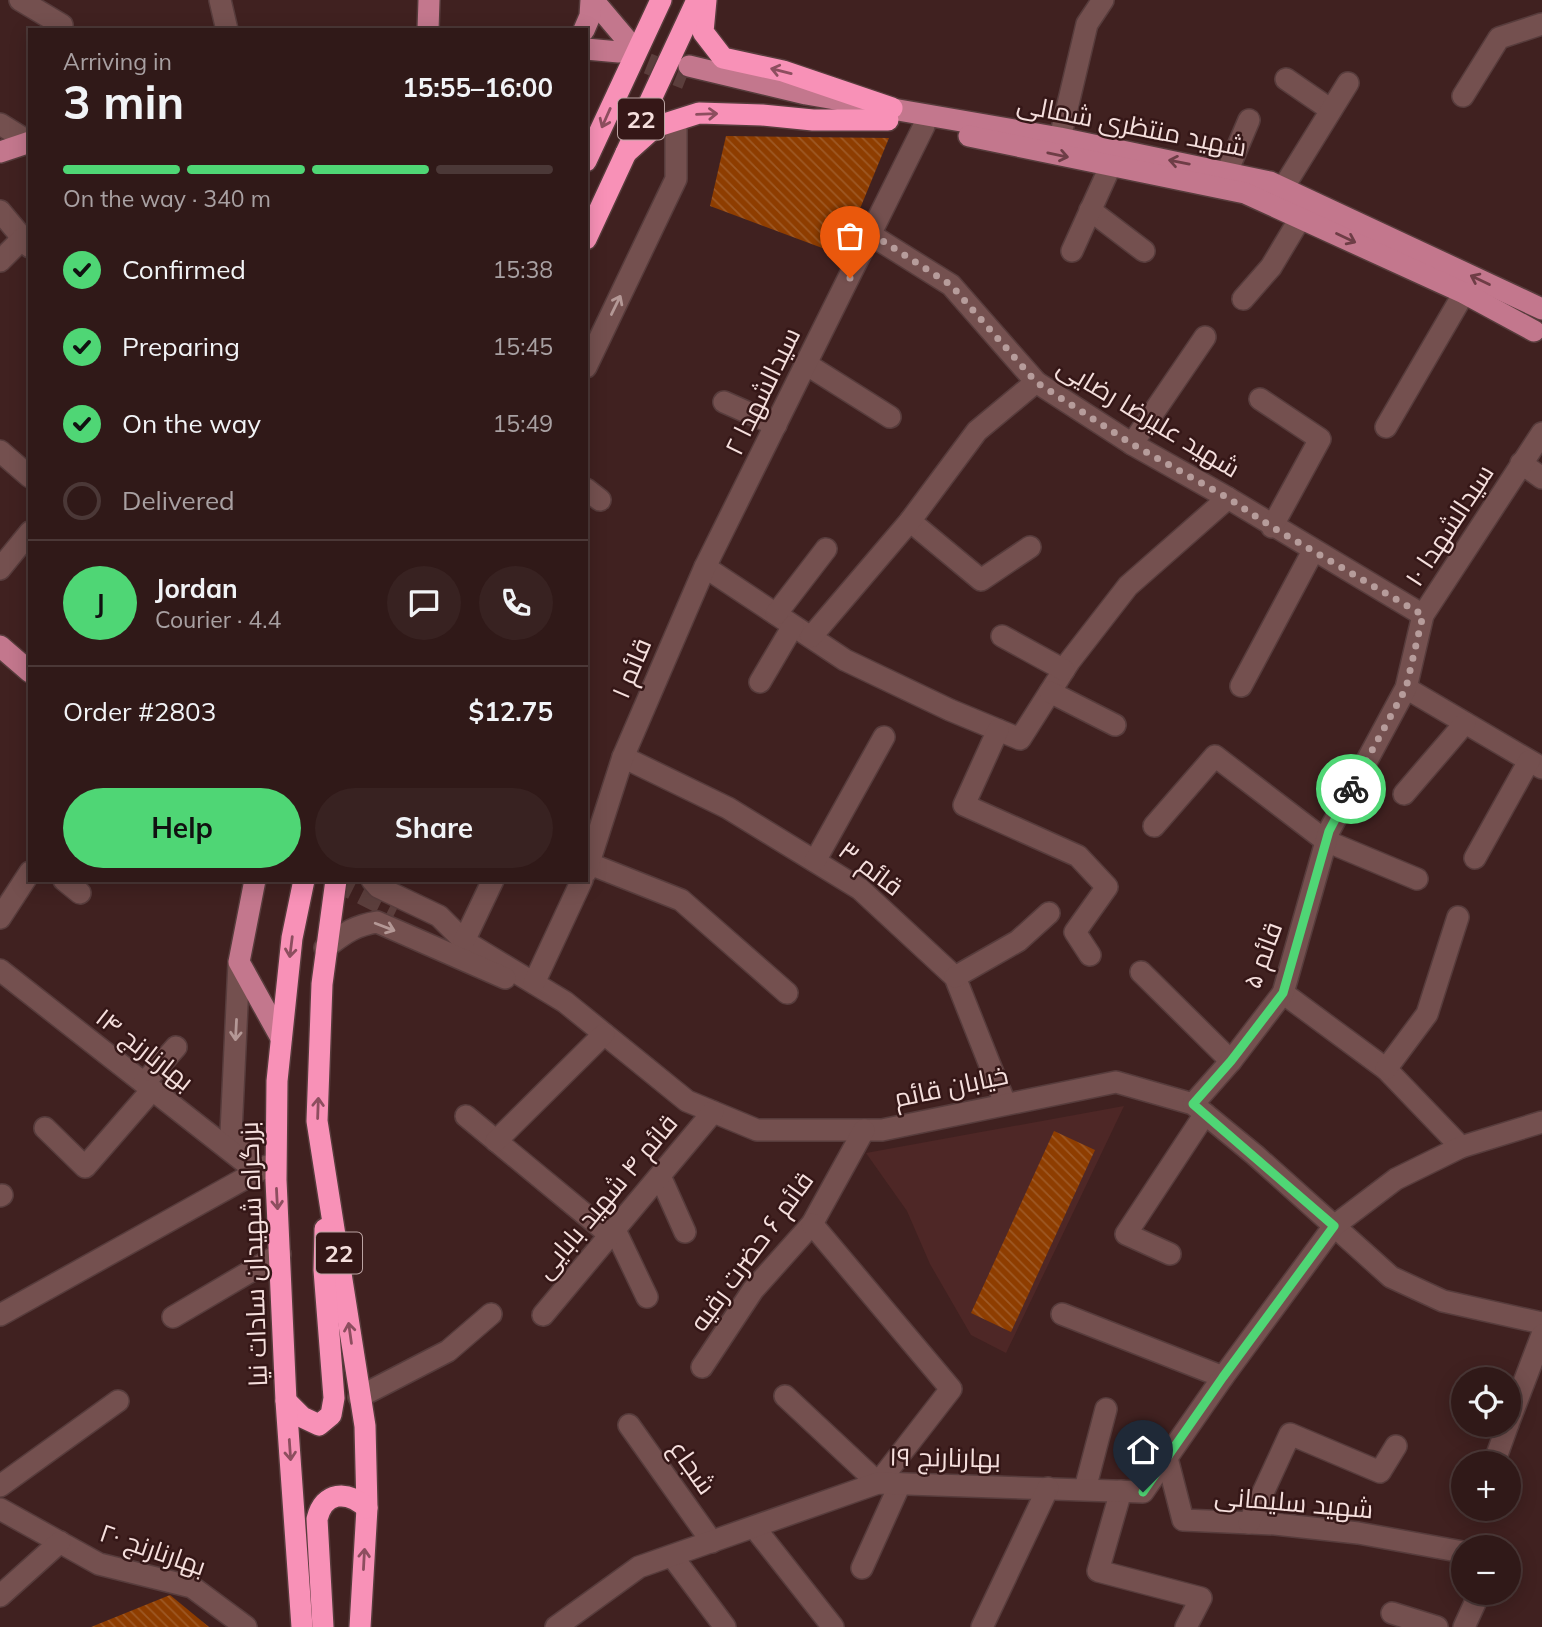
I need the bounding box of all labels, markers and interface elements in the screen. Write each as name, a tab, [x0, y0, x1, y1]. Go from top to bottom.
text: Arriving in	[63, 47, 172, 76]
one-way arrow	[770, 64, 793, 77]
text: 15:55–16:00	[402, 71, 553, 104]
text: 3 min	[63, 73, 184, 131]
street label: شهید منتظری شمالی	[1014, 87, 1250, 163]
road number: 22	[618, 98, 664, 140]
one-way arrow	[599, 107, 612, 128]
one-way arrow	[695, 108, 718, 121]
one-way arrow	[1046, 149, 1069, 163]
one-way arrow	[1168, 155, 1191, 169]
text: On the way · 340 m	[63, 184, 271, 213]
pin	[820, 206, 880, 278]
icon: bag	[831, 217, 869, 255]
one-way arrow	[1335, 232, 1356, 245]
icon: check	[63, 251, 101, 289]
text: Confirmed	[122, 253, 246, 286]
text: 15:38	[493, 255, 553, 284]
one-way arrow	[1470, 273, 1491, 287]
one-way arrow	[610, 295, 623, 316]
street label: سیدالشهدا ۲	[717, 322, 807, 460]
icon: check	[63, 328, 101, 366]
text: Preparing	[122, 330, 240, 363]
text: 15:45	[493, 332, 553, 361]
street label: شهید علیرضا رضایی	[1052, 349, 1246, 485]
icon: check	[63, 405, 101, 443]
text: On the way	[122, 407, 261, 440]
text: 15:49	[493, 409, 553, 438]
street label: سیدالشهدا ۱۰	[1397, 458, 1501, 592]
text: Delivered	[122, 484, 235, 517]
button: chat	[387, 566, 461, 640]
button: phone	[479, 566, 553, 640]
text: Jordan	[155, 572, 238, 605]
text: J	[95, 587, 105, 620]
text: Courier · 4.4	[155, 605, 281, 634]
street label: قائم ۱	[604, 633, 660, 704]
text: Order #2803	[63, 695, 216, 728]
text: $12.75	[469, 695, 553, 728]
courier	[1316, 754, 1386, 824]
icon: bike	[1332, 770, 1370, 808]
button: Help	[63, 788, 301, 868]
button: Share	[315, 788, 553, 868]
street label: قائم ۳	[831, 833, 910, 904]
street label: قائم ۵	[1235, 917, 1291, 994]
one-way arrow	[374, 922, 395, 935]
one-way arrow	[285, 935, 298, 958]
street label: بهارنارنج ۱۴	[89, 1000, 201, 1098]
one-way arrow	[230, 1018, 243, 1041]
street label: خیابان قائم	[891, 1058, 1012, 1116]
one-way arrow	[311, 1096, 324, 1119]
street label: قائم ۴ شهید بابایی	[528, 1107, 686, 1286]
street label: بزرگراه شهیدان سادات نیا	[232, 1121, 274, 1387]
street label: قائم ۶ حضرت رقیه	[682, 1165, 822, 1339]
one-way arrow	[271, 1187, 284, 1209]
road number: 22	[316, 1232, 362, 1274]
one-way arrow	[343, 1322, 356, 1345]
map controls	[1451, 1367, 1521, 1605]
button: locate	[1451, 1367, 1521, 1437]
pin	[1113, 1420, 1173, 1492]
icon: home	[1124, 1431, 1162, 1469]
street label: شجاع	[662, 1433, 723, 1501]
one-way arrow	[283, 1438, 296, 1461]
street label: بهارنارنج ۱۹	[889, 1440, 1001, 1475]
button: +	[1451, 1451, 1521, 1521]
street label: شهید سلیمانی	[1213, 1479, 1375, 1525]
street label: بهارنارنج ۲۰	[95, 1515, 211, 1584]
button: −	[1451, 1535, 1521, 1605]
one-way arrow	[357, 1548, 370, 1571]

